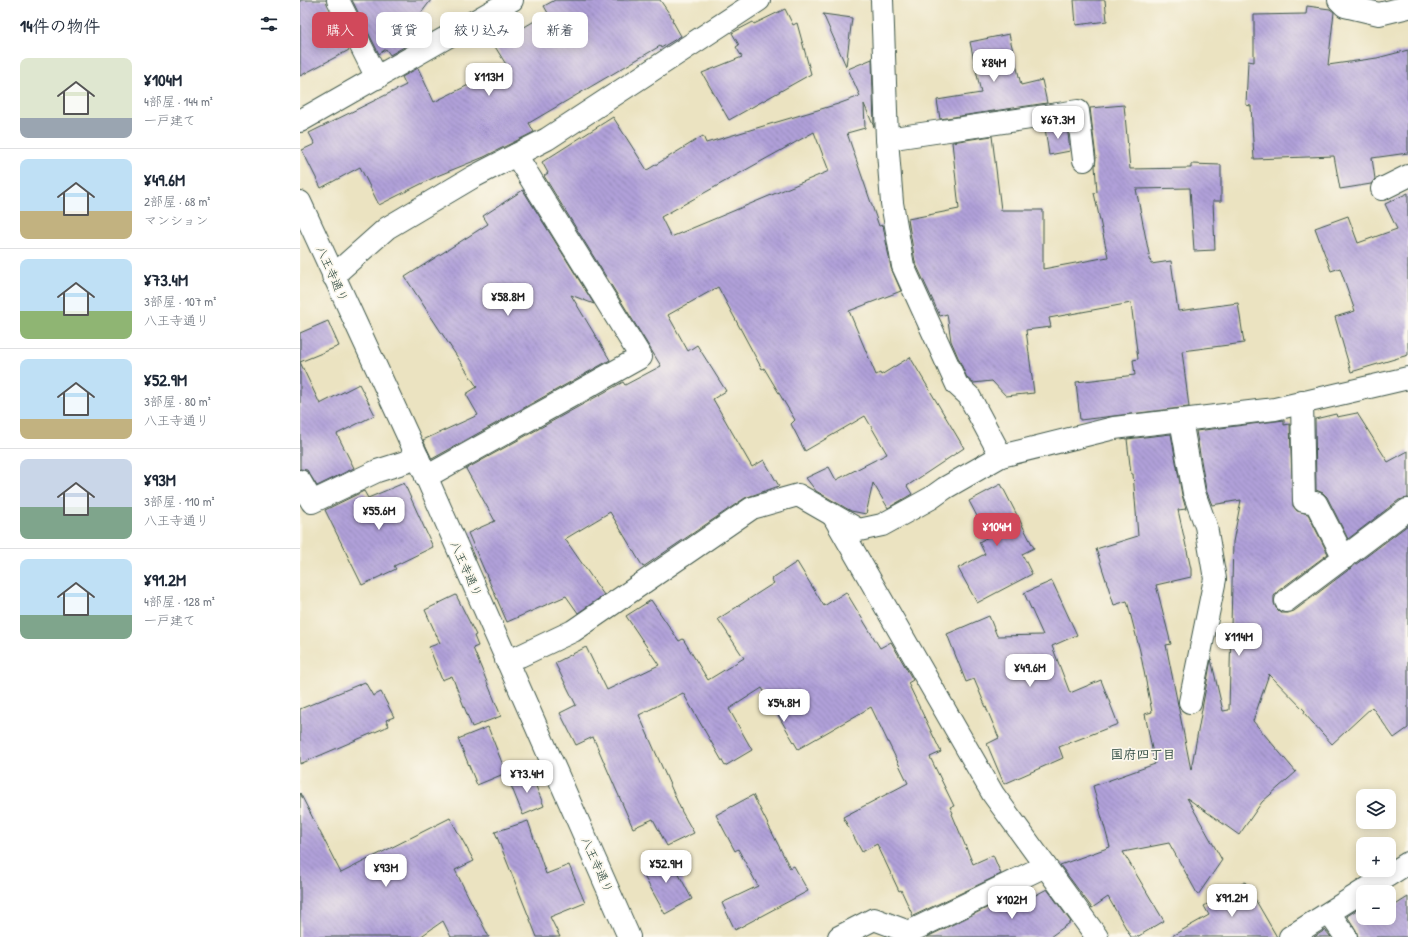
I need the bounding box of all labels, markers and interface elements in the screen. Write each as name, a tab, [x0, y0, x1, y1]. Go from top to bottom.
chip: 購入	[312, 12, 368, 48]
chip: 賃貸	[376, 12, 432, 48]
chip: 絞り込み	[440, 12, 524, 48]
chip: 新着	[532, 12, 588, 48]
icon: filters	[258, 13, 280, 35]
text: 14件の物件	[20, 14, 101, 37]
pin: ¥84M	[970, 49, 1018, 83]
text: ¥84M	[982, 53, 1006, 71]
pin: ¥113M	[461, 63, 517, 97]
text: ¥113M	[474, 67, 504, 85]
text: ¥104M	[144, 68, 182, 91]
icon: home	[52, 74, 100, 122]
text: 4部屋 · 144 m²	[144, 92, 213, 110]
pin: ¥67.3M	[1025, 106, 1091, 140]
text: ¥67.3M	[1041, 110, 1075, 128]
text: 一戸建て	[144, 111, 196, 129]
text: ¥49.6M	[144, 168, 185, 191]
icon: home	[52, 175, 100, 223]
text: 2部屋 · 68 m²	[144, 192, 210, 210]
text: マンション	[144, 211, 208, 229]
street label: 八王寺通り	[312, 243, 352, 305]
text: ¥73.4M	[144, 268, 188, 291]
icon: home	[52, 275, 100, 323]
pin: ¥58.8M	[475, 283, 541, 317]
text: ¥58.8M	[491, 287, 525, 305]
text: 3部屋 · 107 m²	[144, 292, 216, 310]
text: 八王寺通り	[144, 311, 209, 329]
text: ¥52.9M	[144, 368, 187, 391]
icon: home	[52, 375, 100, 423]
text: 3部屋 · 80 m²	[144, 392, 211, 410]
text: 八王寺通り	[144, 411, 209, 429]
text: ¥93M	[144, 468, 176, 491]
icon: home	[52, 475, 100, 523]
text: 3部屋 · 110 m²	[144, 492, 215, 510]
pin: ¥55.6M	[346, 497, 412, 531]
text: ¥55.6M	[363, 501, 395, 519]
text: 八王寺通り	[144, 511, 209, 529]
pin: ¥104M	[969, 513, 1025, 547]
text: ¥104M	[982, 517, 1012, 535]
street label: 八王寺通り	[446, 538, 486, 600]
text: ¥91.2M	[144, 568, 186, 591]
icon: home	[52, 575, 100, 623]
text: 4部屋 · 128 m²	[144, 592, 215, 610]
text: 一戸建て	[144, 611, 196, 629]
pin: ¥114M	[1211, 623, 1267, 657]
text: ¥114M	[1225, 627, 1253, 645]
pin: ¥49.6M	[997, 654, 1063, 688]
text: ¥49.6M	[1014, 658, 1046, 676]
pin: ¥54.8M	[751, 689, 817, 723]
text: ¥54.8M	[768, 693, 800, 711]
district label: 国府四丁目	[1110, 745, 1176, 763]
pin: ¥73.4M	[494, 760, 560, 794]
text: ¥73.4M	[510, 764, 544, 782]
map controls	[1356, 789, 1396, 925]
button: layers	[1356, 789, 1396, 829]
street label: 八王寺通り	[577, 834, 617, 896]
button: +	[1356, 837, 1396, 877]
pin: ¥52.9M	[633, 850, 699, 884]
pin: ¥93M	[362, 854, 410, 888]
text: ¥52.9M	[650, 854, 682, 872]
text: ¥93M	[374, 858, 398, 876]
pin: ¥91.2M	[1199, 884, 1265, 918]
button: −	[1356, 885, 1396, 925]
pin: ¥102M	[984, 886, 1040, 920]
text: ¥91.2M	[1216, 888, 1248, 906]
text: ¥102M	[997, 890, 1027, 908]

